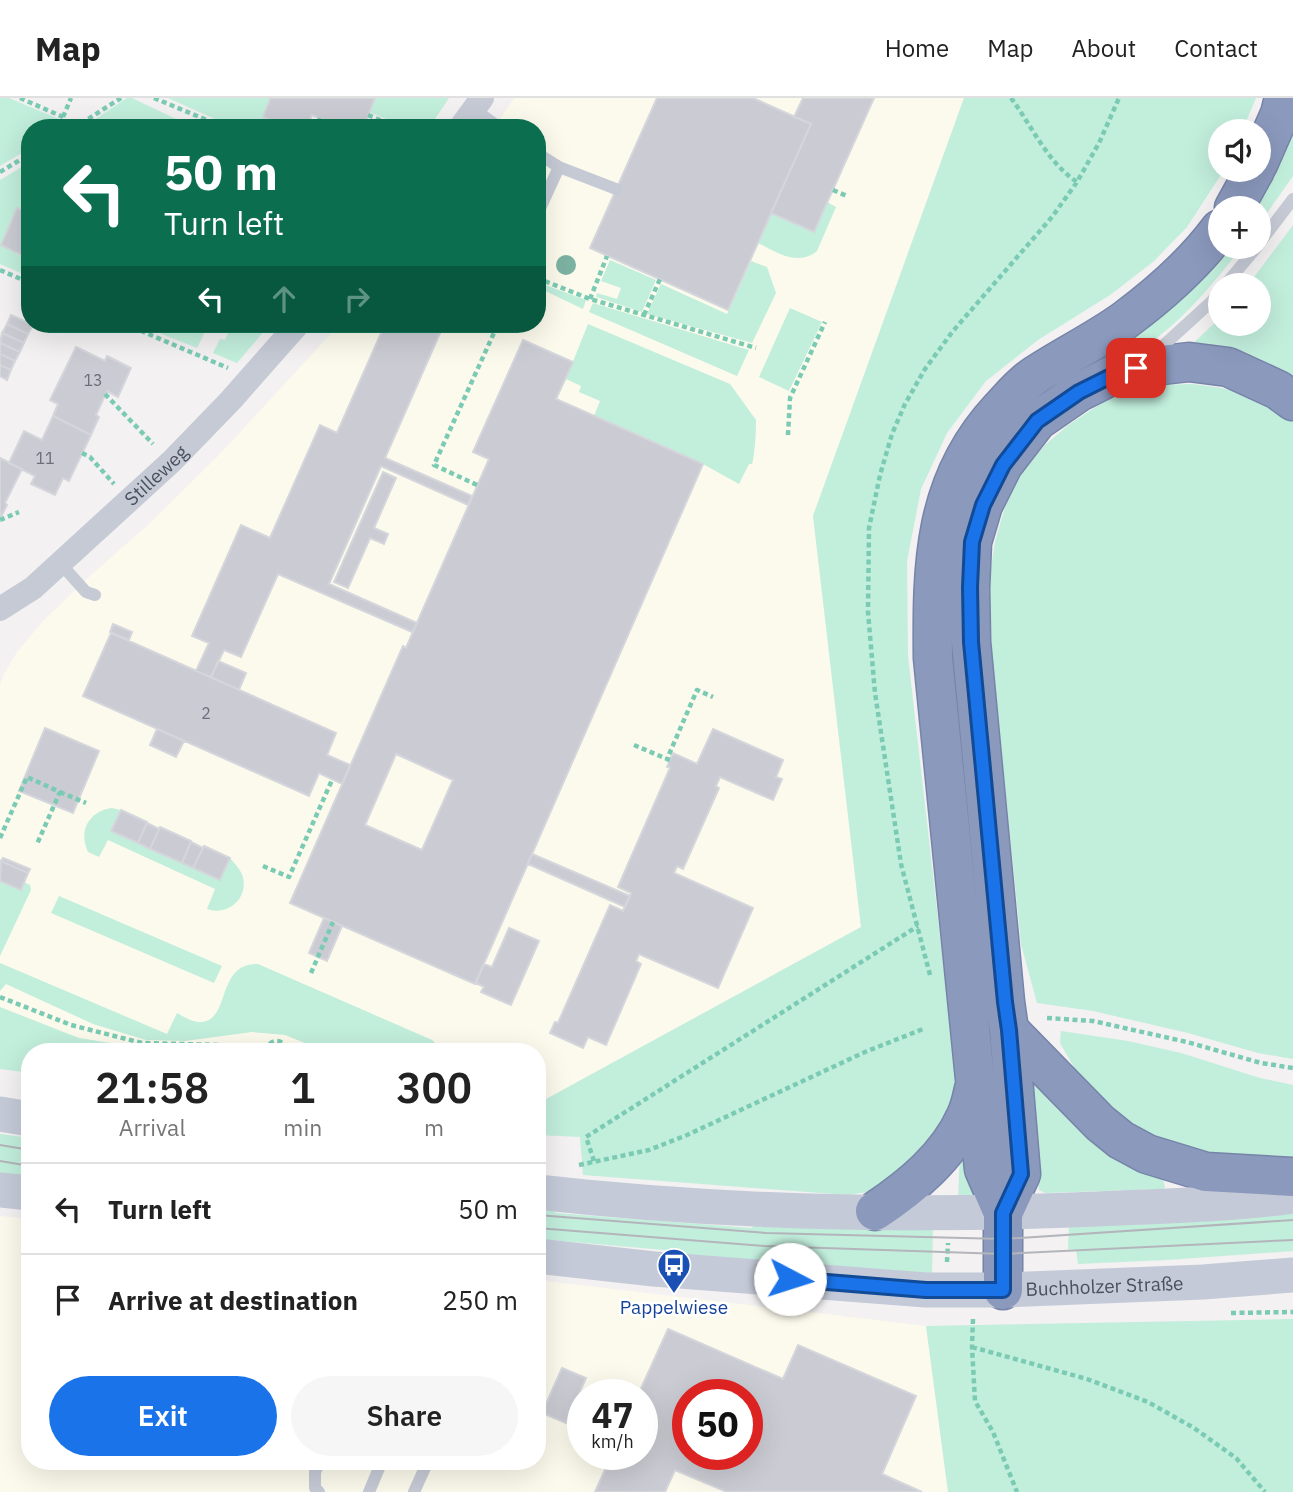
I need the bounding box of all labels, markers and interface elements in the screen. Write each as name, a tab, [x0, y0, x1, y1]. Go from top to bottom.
text: Map	[35, 27, 101, 70]
text: Home	[885, 32, 949, 64]
text: Map	[987, 32, 1033, 64]
text: About	[1071, 32, 1136, 64]
text: Contact	[1174, 32, 1258, 64]
map controls	[1208, 119, 1271, 336]
button: sound	[1208, 119, 1271, 182]
text: 50 m	[164, 140, 278, 203]
icon: left	[49, 147, 140, 238]
button: +	[1208, 196, 1271, 259]
text: Turn left	[164, 202, 284, 244]
button: −	[1208, 273, 1271, 336]
icon: left	[192, 280, 230, 318]
icon: ahead	[265, 280, 303, 318]
icon: right	[338, 280, 376, 318]
pin	[1106, 338, 1166, 398]
icon: arrive	[1117, 349, 1155, 387]
house number: 13	[83, 370, 103, 390]
street label: Stilleweg	[119, 440, 193, 511]
house number: 11	[35, 448, 55, 468]
house number: 2	[201, 703, 211, 723]
text: 21:58	[95, 1060, 209, 1115]
text: 1	[290, 1060, 315, 1115]
text: 300	[396, 1060, 472, 1115]
text: Arrival	[119, 1112, 186, 1142]
text: min	[283, 1112, 322, 1142]
text: m	[424, 1112, 444, 1142]
icon: left	[49, 1190, 87, 1228]
text: Turn left	[108, 1192, 211, 1226]
text: 50 m	[458, 1192, 518, 1226]
position arrow	[753, 1242, 827, 1316]
bus stop icon: Pappelwiese	[655, 1246, 693, 1295]
street label: Buchholzer Straße	[1025, 1271, 1184, 1301]
icon: arrive	[49, 1281, 87, 1319]
text: Arrive at destination	[108, 1283, 358, 1317]
text: 250 m	[442, 1283, 518, 1317]
place label: Pappelwiese	[620, 1295, 728, 1319]
button: Exit	[49, 1376, 277, 1456]
button: Share	[291, 1376, 518, 1456]
speed limit sign: 50	[672, 1379, 763, 1470]
text: 47	[591, 1392, 634, 1438]
text: km/h	[591, 1430, 634, 1453]

